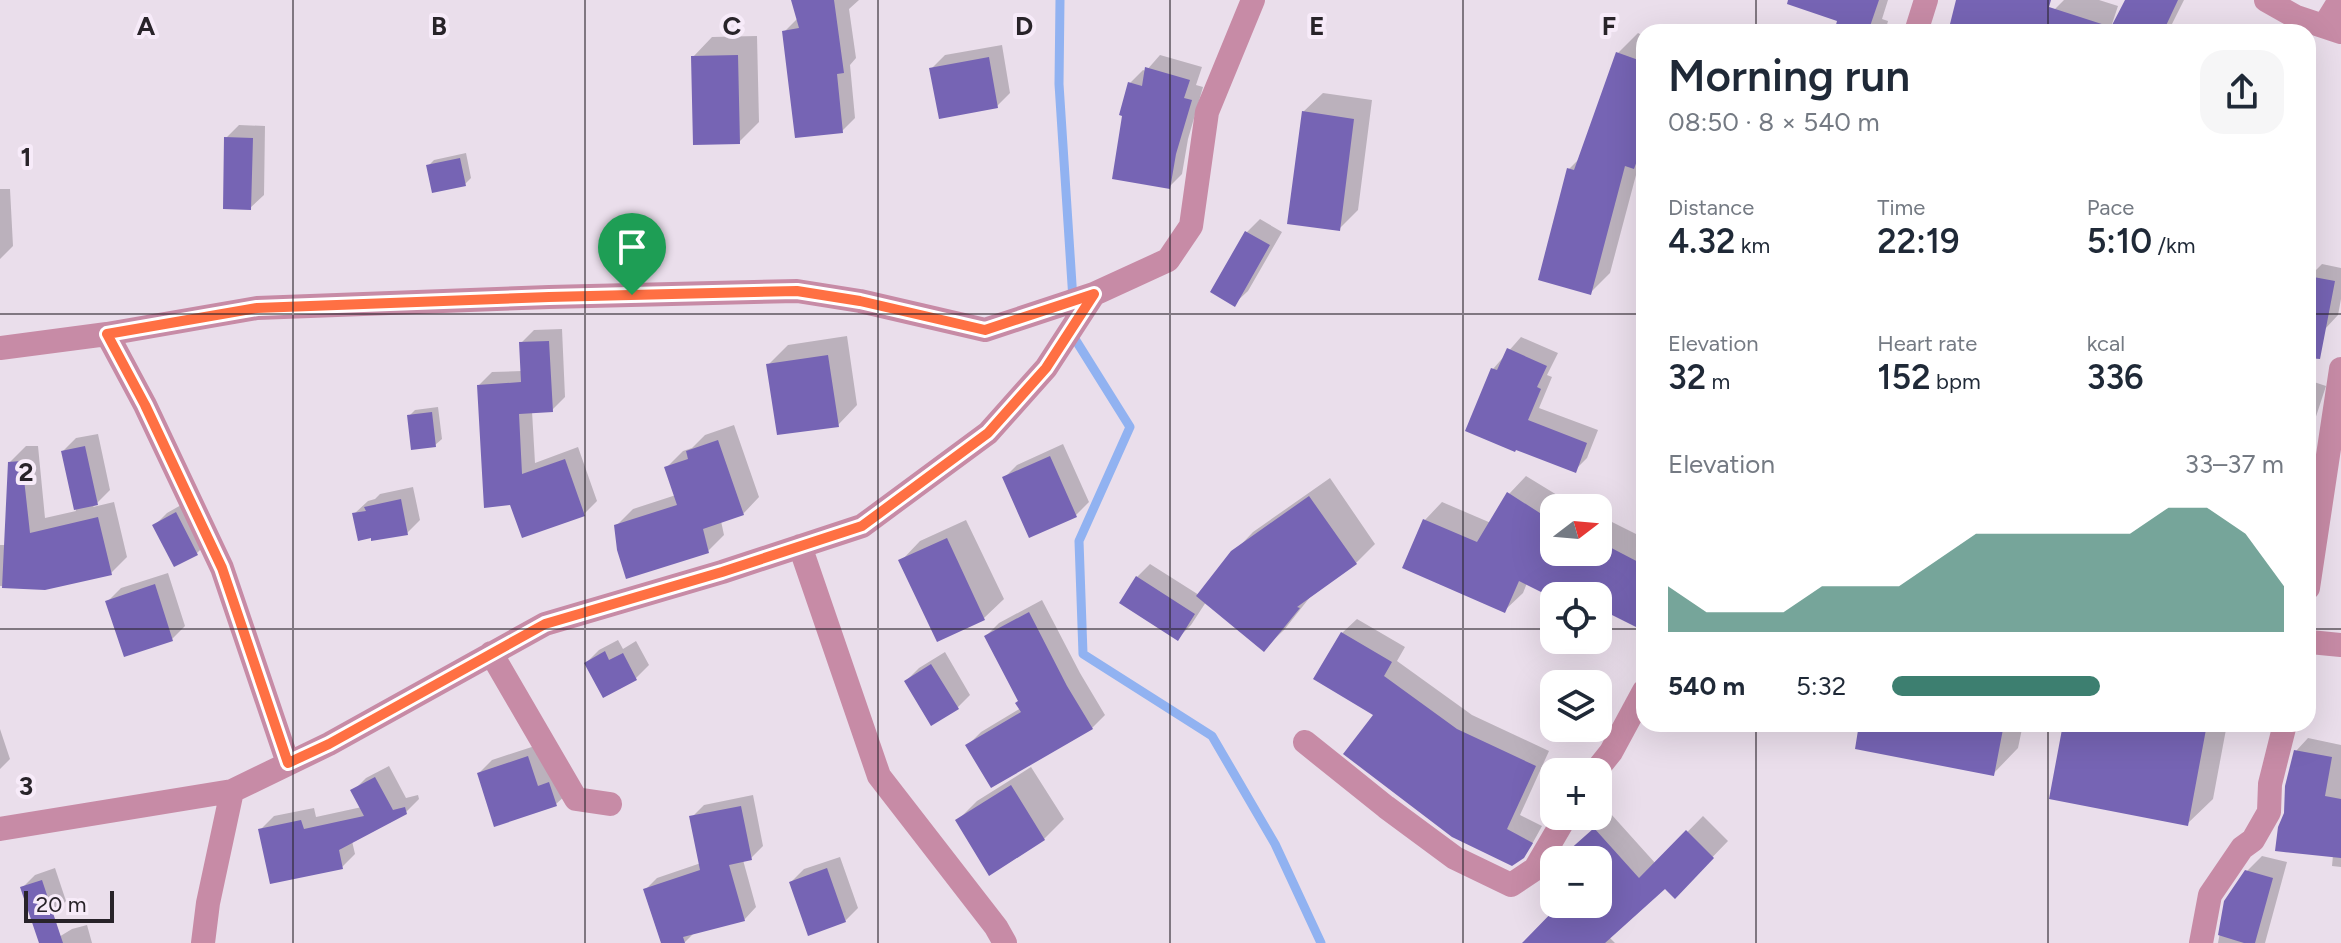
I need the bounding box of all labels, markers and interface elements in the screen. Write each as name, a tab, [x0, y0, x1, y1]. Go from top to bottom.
text: A	[137, 10, 156, 42]
text: B	[431, 10, 447, 42]
text: C	[723, 10, 742, 42]
text: D	[1015, 10, 1033, 42]
text: E	[1309, 10, 1325, 42]
text: F	[1602, 10, 1616, 42]
text: Morning run	[1668, 49, 1910, 102]
button: share	[2200, 50, 2284, 134]
text: 08:50 · 8 × 540 m	[1668, 106, 1880, 138]
text: 1	[21, 141, 31, 173]
text: Distance	[1668, 194, 1754, 221]
text: Time	[1877, 194, 1925, 221]
text: Pace	[2087, 194, 2134, 221]
pin	[598, 213, 666, 295]
text: 4.32	[1668, 221, 1735, 262]
text: 22:19	[1877, 221, 1960, 262]
text: 5:10	[2087, 221, 2152, 262]
icon: arrive	[610, 225, 654, 269]
text: km	[1735, 232, 1770, 259]
text: /km	[2152, 232, 2195, 259]
text: Elevation	[1668, 330, 1758, 357]
text: Heart rate	[1877, 330, 1977, 357]
text: kcal	[2087, 330, 2125, 357]
text: 32	[1668, 357, 1706, 398]
text: 152	[1877, 357, 1931, 398]
text: 336	[2087, 357, 2144, 398]
text: m	[1706, 368, 1730, 395]
text: bpm	[1931, 368, 1981, 395]
text: Elevation	[1668, 448, 1775, 480]
text: 33–37 m	[2185, 448, 2284, 480]
text: 2	[18, 456, 34, 488]
north arrow	[1540, 494, 1612, 566]
map controls	[1540, 494, 1612, 918]
button: locate	[1540, 582, 1612, 654]
button: layers	[1540, 670, 1612, 742]
text: 540 m	[1668, 670, 1745, 702]
text: 5:32	[1796, 670, 1846, 702]
button: +	[1540, 758, 1612, 830]
text: 3	[19, 770, 33, 802]
button: −	[1540, 846, 1612, 918]
scale bar	[24, 887, 114, 923]
text: 20 m	[36, 891, 87, 918]

